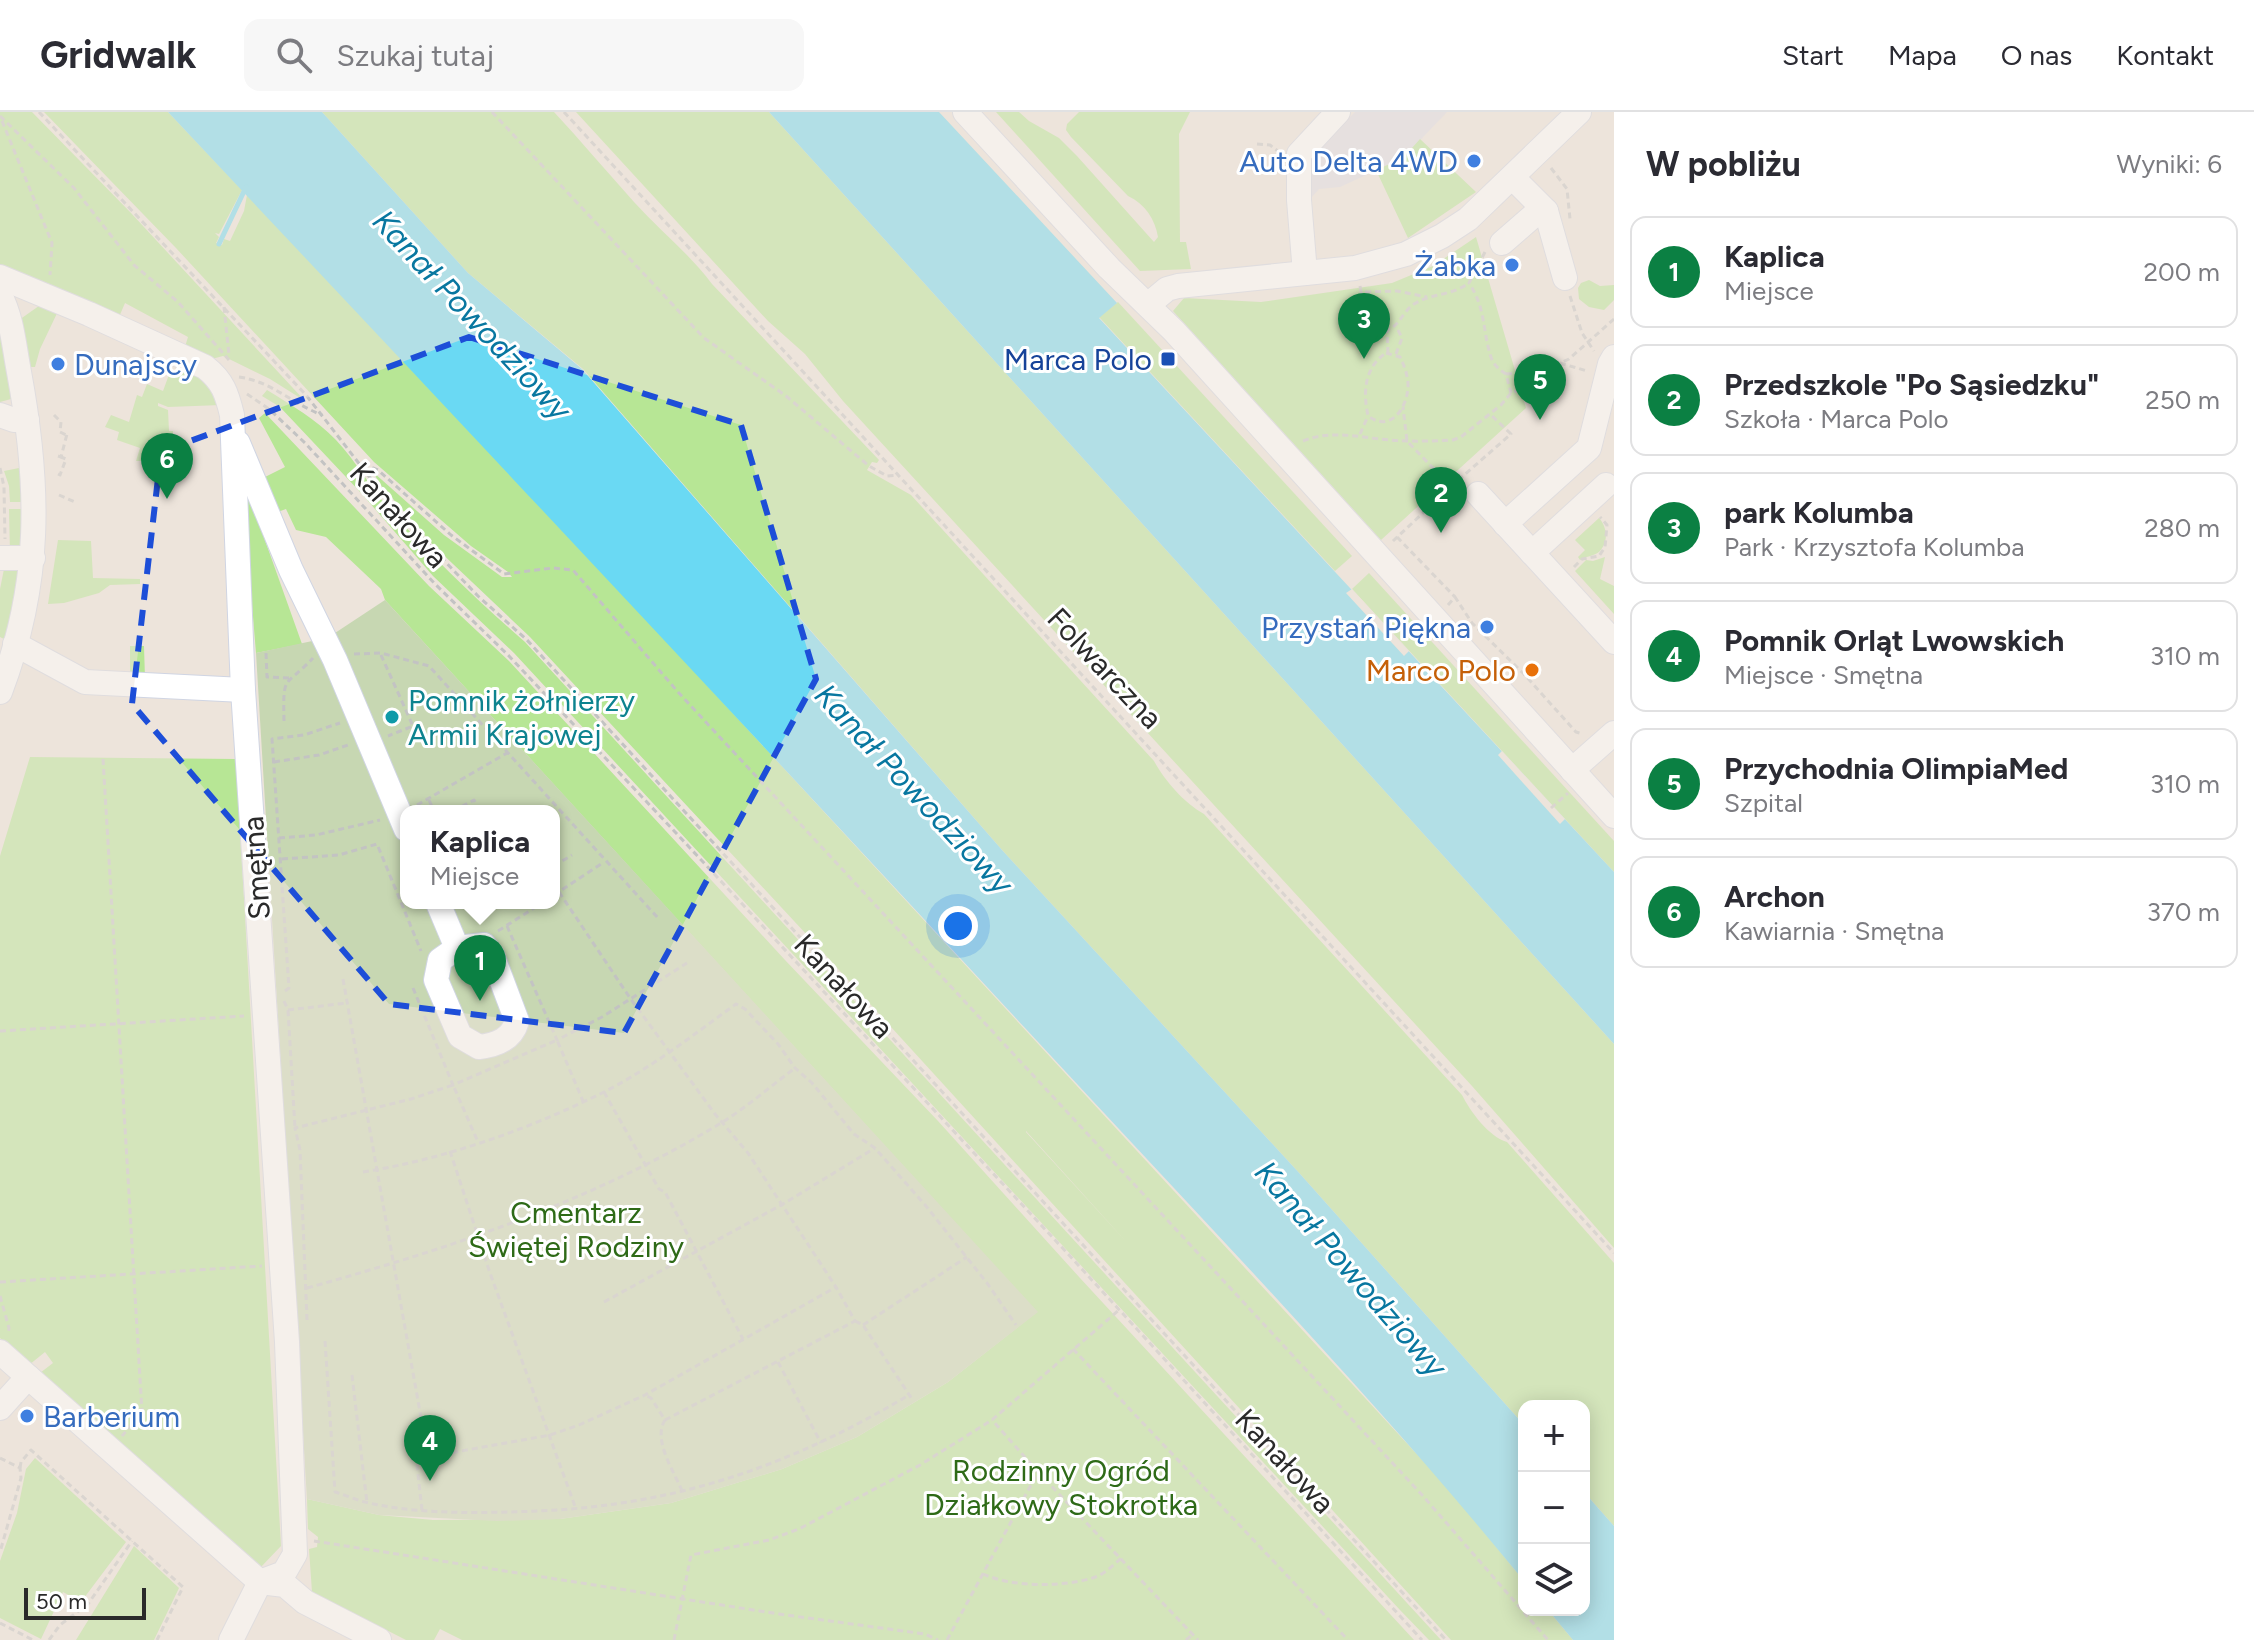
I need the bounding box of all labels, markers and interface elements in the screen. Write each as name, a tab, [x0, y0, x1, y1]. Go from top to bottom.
search box	[244, 19, 804, 91]
text: Gridwalk	[40, 32, 196, 78]
icon: search	[272, 33, 316, 77]
text: Szukaj tutaj	[336, 37, 494, 74]
text: Start	[1782, 38, 1844, 72]
text: Mapa	[1888, 38, 1957, 72]
text: O nas	[2001, 38, 2072, 72]
text: Kontakt	[2116, 38, 2214, 72]
place label: Auto Delta 4WD	[1239, 143, 1458, 180]
text: W pobliżu	[1646, 144, 1801, 185]
text: Wyniki: 6	[2116, 148, 2222, 180]
marker: Auto Delta 4WD	[1465, 152, 1483, 170]
water label: Kanał Powodziowy	[365, 202, 580, 429]
text: Kaplica	[1724, 238, 1825, 275]
place label: Żabka	[1414, 247, 1496, 284]
marker: Żabka	[1503, 256, 1521, 274]
text: 1	[1669, 256, 1679, 288]
text: 200 m	[2144, 256, 2220, 288]
text: Miejsce	[1724, 275, 1814, 307]
pin: 3	[1338, 293, 1390, 359]
place label: Marca Polo	[1004, 341, 1152, 378]
place label: Dunajscy	[74, 346, 197, 383]
marker: Marca Polo	[1159, 350, 1177, 368]
pin: 5	[1514, 354, 1566, 420]
marker: Dunajscy	[49, 355, 67, 373]
text: Przedszkole "Po Sąsiedzku"	[1724, 366, 2099, 403]
text: 2	[1666, 384, 1682, 416]
text: 250 m	[2145, 384, 2220, 416]
text: Szkoła · Marca Polo	[1724, 403, 1949, 435]
pin: 6	[141, 433, 193, 499]
street label: Kanałowa	[342, 455, 456, 575]
pin: 2	[1415, 467, 1467, 533]
text: park Kolumba	[1724, 494, 1914, 531]
text: 3	[1667, 512, 1681, 544]
text: 280 m	[2144, 512, 2220, 544]
text: Park · Krzysztofa Kolumba	[1724, 531, 2024, 563]
street label: Folwarczna	[1040, 600, 1170, 736]
place label: Przystań Piękna	[1261, 609, 1471, 646]
marker: Przystań Piękna	[1478, 618, 1496, 636]
text: Pomnik Orląt Lwowskich	[1724, 622, 2064, 659]
text: 4	[1666, 640, 1682, 672]
text: 310 m	[2150, 640, 2220, 672]
place label: Marco Polo	[1366, 652, 1516, 689]
text: Miejsce · Smętna	[1724, 659, 1923, 691]
marker: Marco Polo	[1523, 661, 1541, 679]
water label: Kanał Powodziowy	[807, 676, 1022, 903]
place label: Pomnik żołnierzy Armii Krajowej	[408, 682, 635, 753]
marker: Pomnik żołnierzy Armii Krajowej	[383, 708, 401, 726]
text: Przychodnia OlimpiaMed	[1724, 750, 2068, 787]
text: 5	[1666, 768, 1682, 800]
text: 310 m	[2150, 768, 2220, 800]
text: Szpital	[1724, 787, 1803, 819]
popup	[400, 805, 560, 909]
street label: Smętna	[234, 815, 278, 921]
text: Kaplica	[430, 823, 530, 860]
text: Miejsce	[430, 860, 519, 892]
text: Archon	[1724, 878, 1825, 915]
text: 6	[1666, 896, 1682, 928]
text: 370 m	[2147, 896, 2220, 928]
your location	[938, 906, 978, 946]
text: Kawiarnia · Smętna	[1724, 915, 1944, 947]
street label: Kanałowa	[786, 926, 902, 1046]
pin: 1	[454, 935, 506, 1001]
water label: Kanał Powodziowy	[1247, 1153, 1456, 1386]
park label: Cmentarz Świętej Rodziny	[468, 1194, 684, 1265]
place label: Barberium	[43, 1398, 180, 1435]
map controls	[1518, 1400, 1590, 1616]
button: +	[1518, 1400, 1590, 1472]
street label: Kanałowa	[1227, 1401, 1343, 1521]
marker: Barberium	[18, 1407, 36, 1425]
pin: 4	[404, 1415, 456, 1481]
park label: Rodzinny Ogród Działkowy Stokrotka	[924, 1452, 1198, 1523]
button: −	[1518, 1472, 1590, 1544]
button: layers	[1518, 1544, 1590, 1616]
scale bar	[24, 1584, 146, 1620]
text: 50 m	[36, 1588, 87, 1615]

